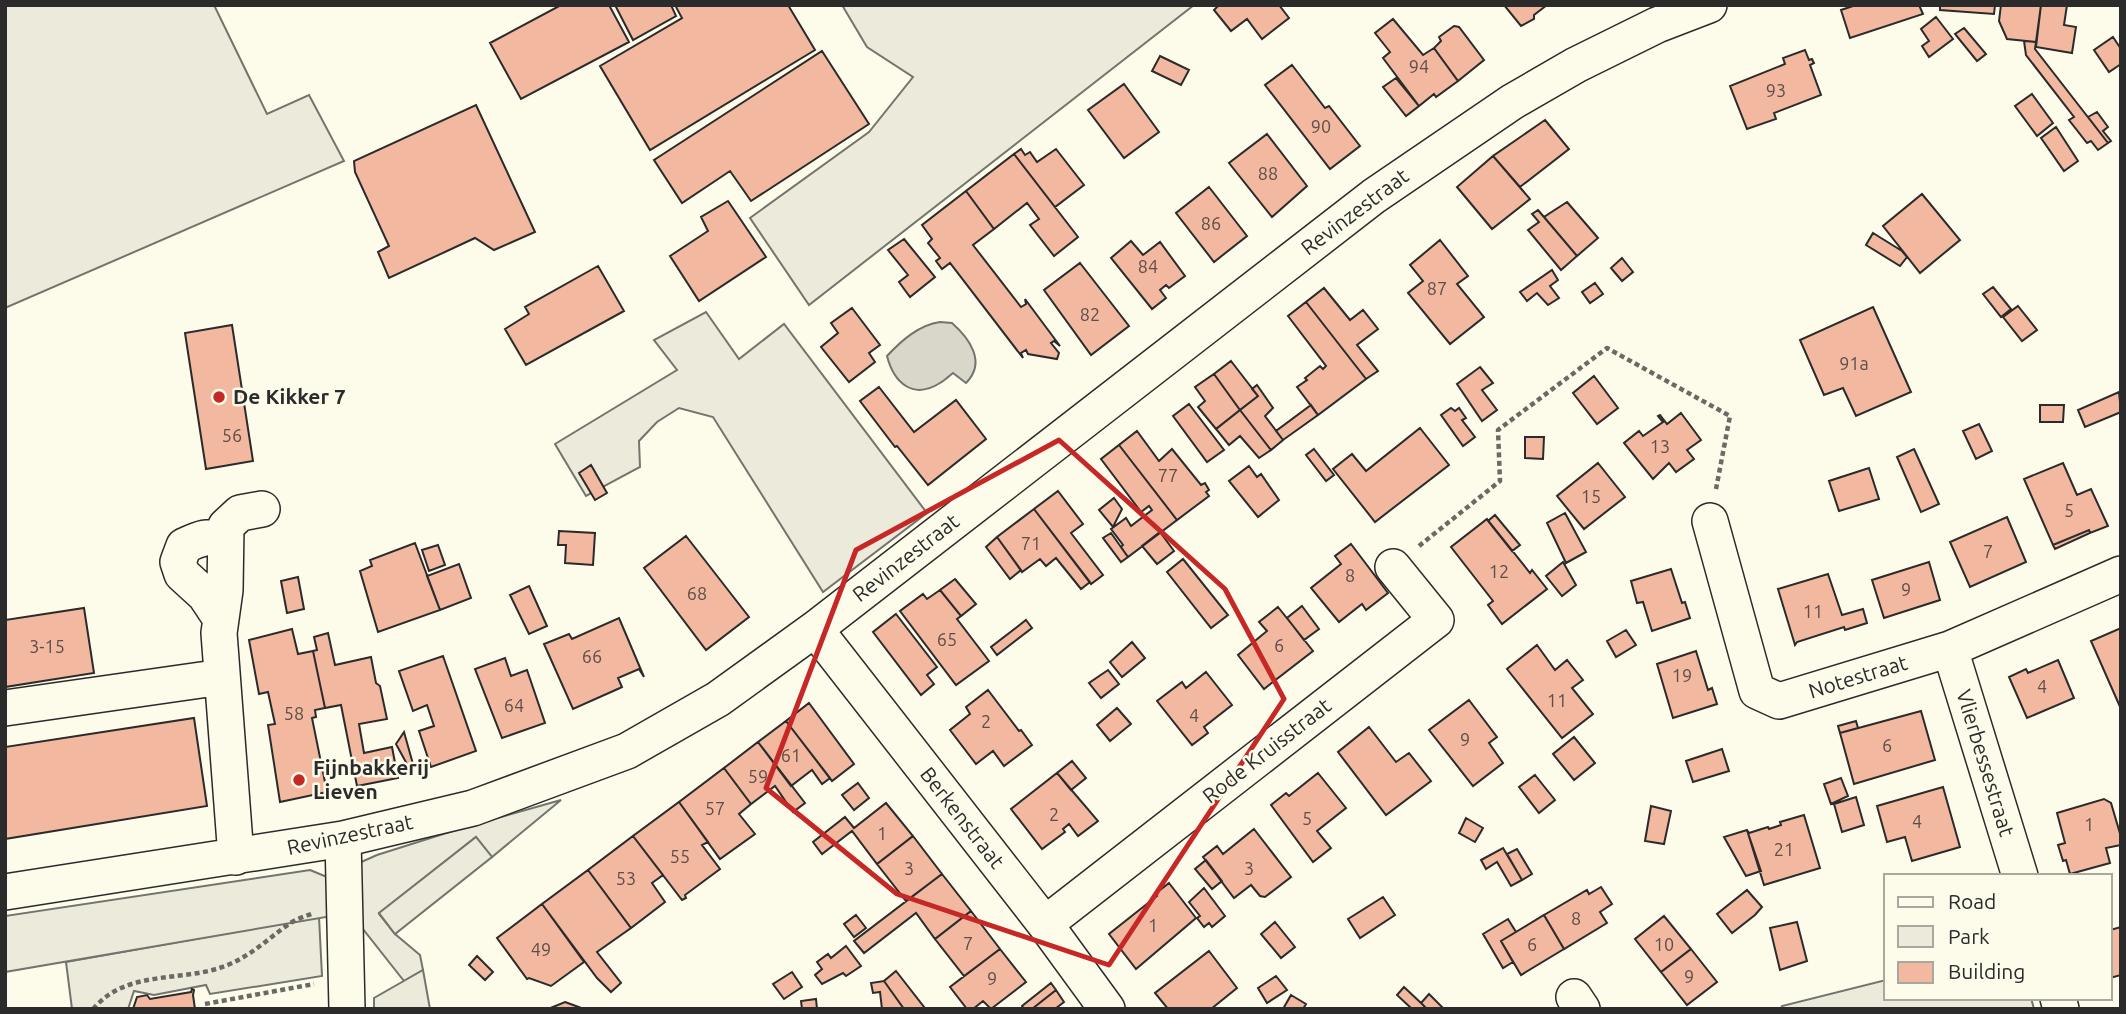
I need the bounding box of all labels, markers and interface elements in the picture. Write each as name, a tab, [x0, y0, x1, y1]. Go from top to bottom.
house number: 94	[1409, 56, 1429, 76]
house number: 93	[1766, 80, 1786, 100]
house number: 90	[1311, 116, 1331, 136]
house number: 88	[1258, 163, 1278, 183]
street label: Revinzestraat	[1296, 163, 1413, 259]
house number: 86	[1201, 213, 1221, 233]
house number: 84	[1138, 256, 1158, 276]
house number: 87	[1427, 278, 1447, 298]
house number: 82	[1080, 304, 1100, 324]
house number: 91a	[1839, 353, 1869, 373]
place label: De Kikker 7	[233, 384, 346, 408]
marker: De Kikker 7	[211, 389, 227, 405]
house number: 56	[222, 425, 242, 445]
house number: 13	[1650, 436, 1670, 456]
house number: 77	[1158, 465, 1178, 485]
house number: 15	[1581, 486, 1601, 506]
house number: 5	[2064, 500, 2074, 520]
street label: Revinzestraat	[847, 508, 963, 606]
house number: 71	[1021, 533, 1041, 553]
house number: 7	[1983, 541, 1993, 561]
house number: 12	[1489, 561, 1509, 581]
house number: 8	[1345, 565, 1355, 585]
house number: 9	[1901, 579, 1911, 599]
house number: 68	[687, 583, 707, 603]
house number: 11	[1803, 601, 1823, 621]
house number: 65	[937, 629, 957, 649]
house number: 6	[1274, 635, 1284, 655]
house number: 3-15	[29, 636, 65, 656]
house number: 66	[582, 646, 602, 666]
street label: Notestraat	[1805, 650, 1910, 702]
house number: 19	[1672, 665, 1692, 685]
house number: 4	[2037, 676, 2047, 696]
street label: Vlierbessestraat	[1952, 686, 2020, 839]
house number: 11	[1547, 690, 1567, 710]
street label: Rode Kruisstraat	[1197, 693, 1335, 808]
house number: 64	[504, 695, 524, 715]
house number: 58	[284, 703, 304, 723]
house number: 4	[1189, 705, 1199, 725]
house number: 2	[981, 711, 991, 731]
house number: 9	[1460, 729, 1470, 749]
house number: 6	[1882, 735, 1892, 755]
house number: 61	[781, 745, 801, 765]
place label: Fijnbakkerij Lieven	[313, 755, 429, 803]
street label: Berkenstraat	[916, 762, 1010, 873]
house number: 59	[748, 766, 768, 786]
marker: Fijnbakkerij Lieven	[291, 772, 307, 788]
house number: 57	[705, 798, 725, 818]
house number: 2	[1049, 804, 1059, 824]
house number: 5	[1302, 808, 1312, 828]
street label: Revinzestraat	[285, 809, 415, 859]
house number: 4	[1912, 811, 1922, 831]
house number: 1	[2084, 814, 2094, 834]
house number: 1	[877, 823, 887, 843]
house number: 21	[1774, 839, 1794, 859]
house number: 55	[670, 846, 690, 866]
house number: 3	[904, 858, 914, 878]
house number: 3	[1244, 858, 1254, 878]
house number: 53	[616, 868, 636, 888]
legend	[1884, 874, 2112, 1000]
text: Road	[1948, 889, 1996, 913]
house number: 8	[1571, 908, 1581, 928]
house number: 1	[1148, 915, 1158, 935]
text: Park	[1948, 924, 1990, 948]
house number: 7	[963, 933, 973, 953]
house number: 6	[1527, 934, 1537, 954]
house number: 10	[1654, 934, 1674, 954]
house number: 49	[531, 939, 551, 959]
text: Building	[1948, 959, 2025, 983]
house number: 9	[1684, 966, 1694, 986]
house number: 9	[987, 968, 997, 988]

